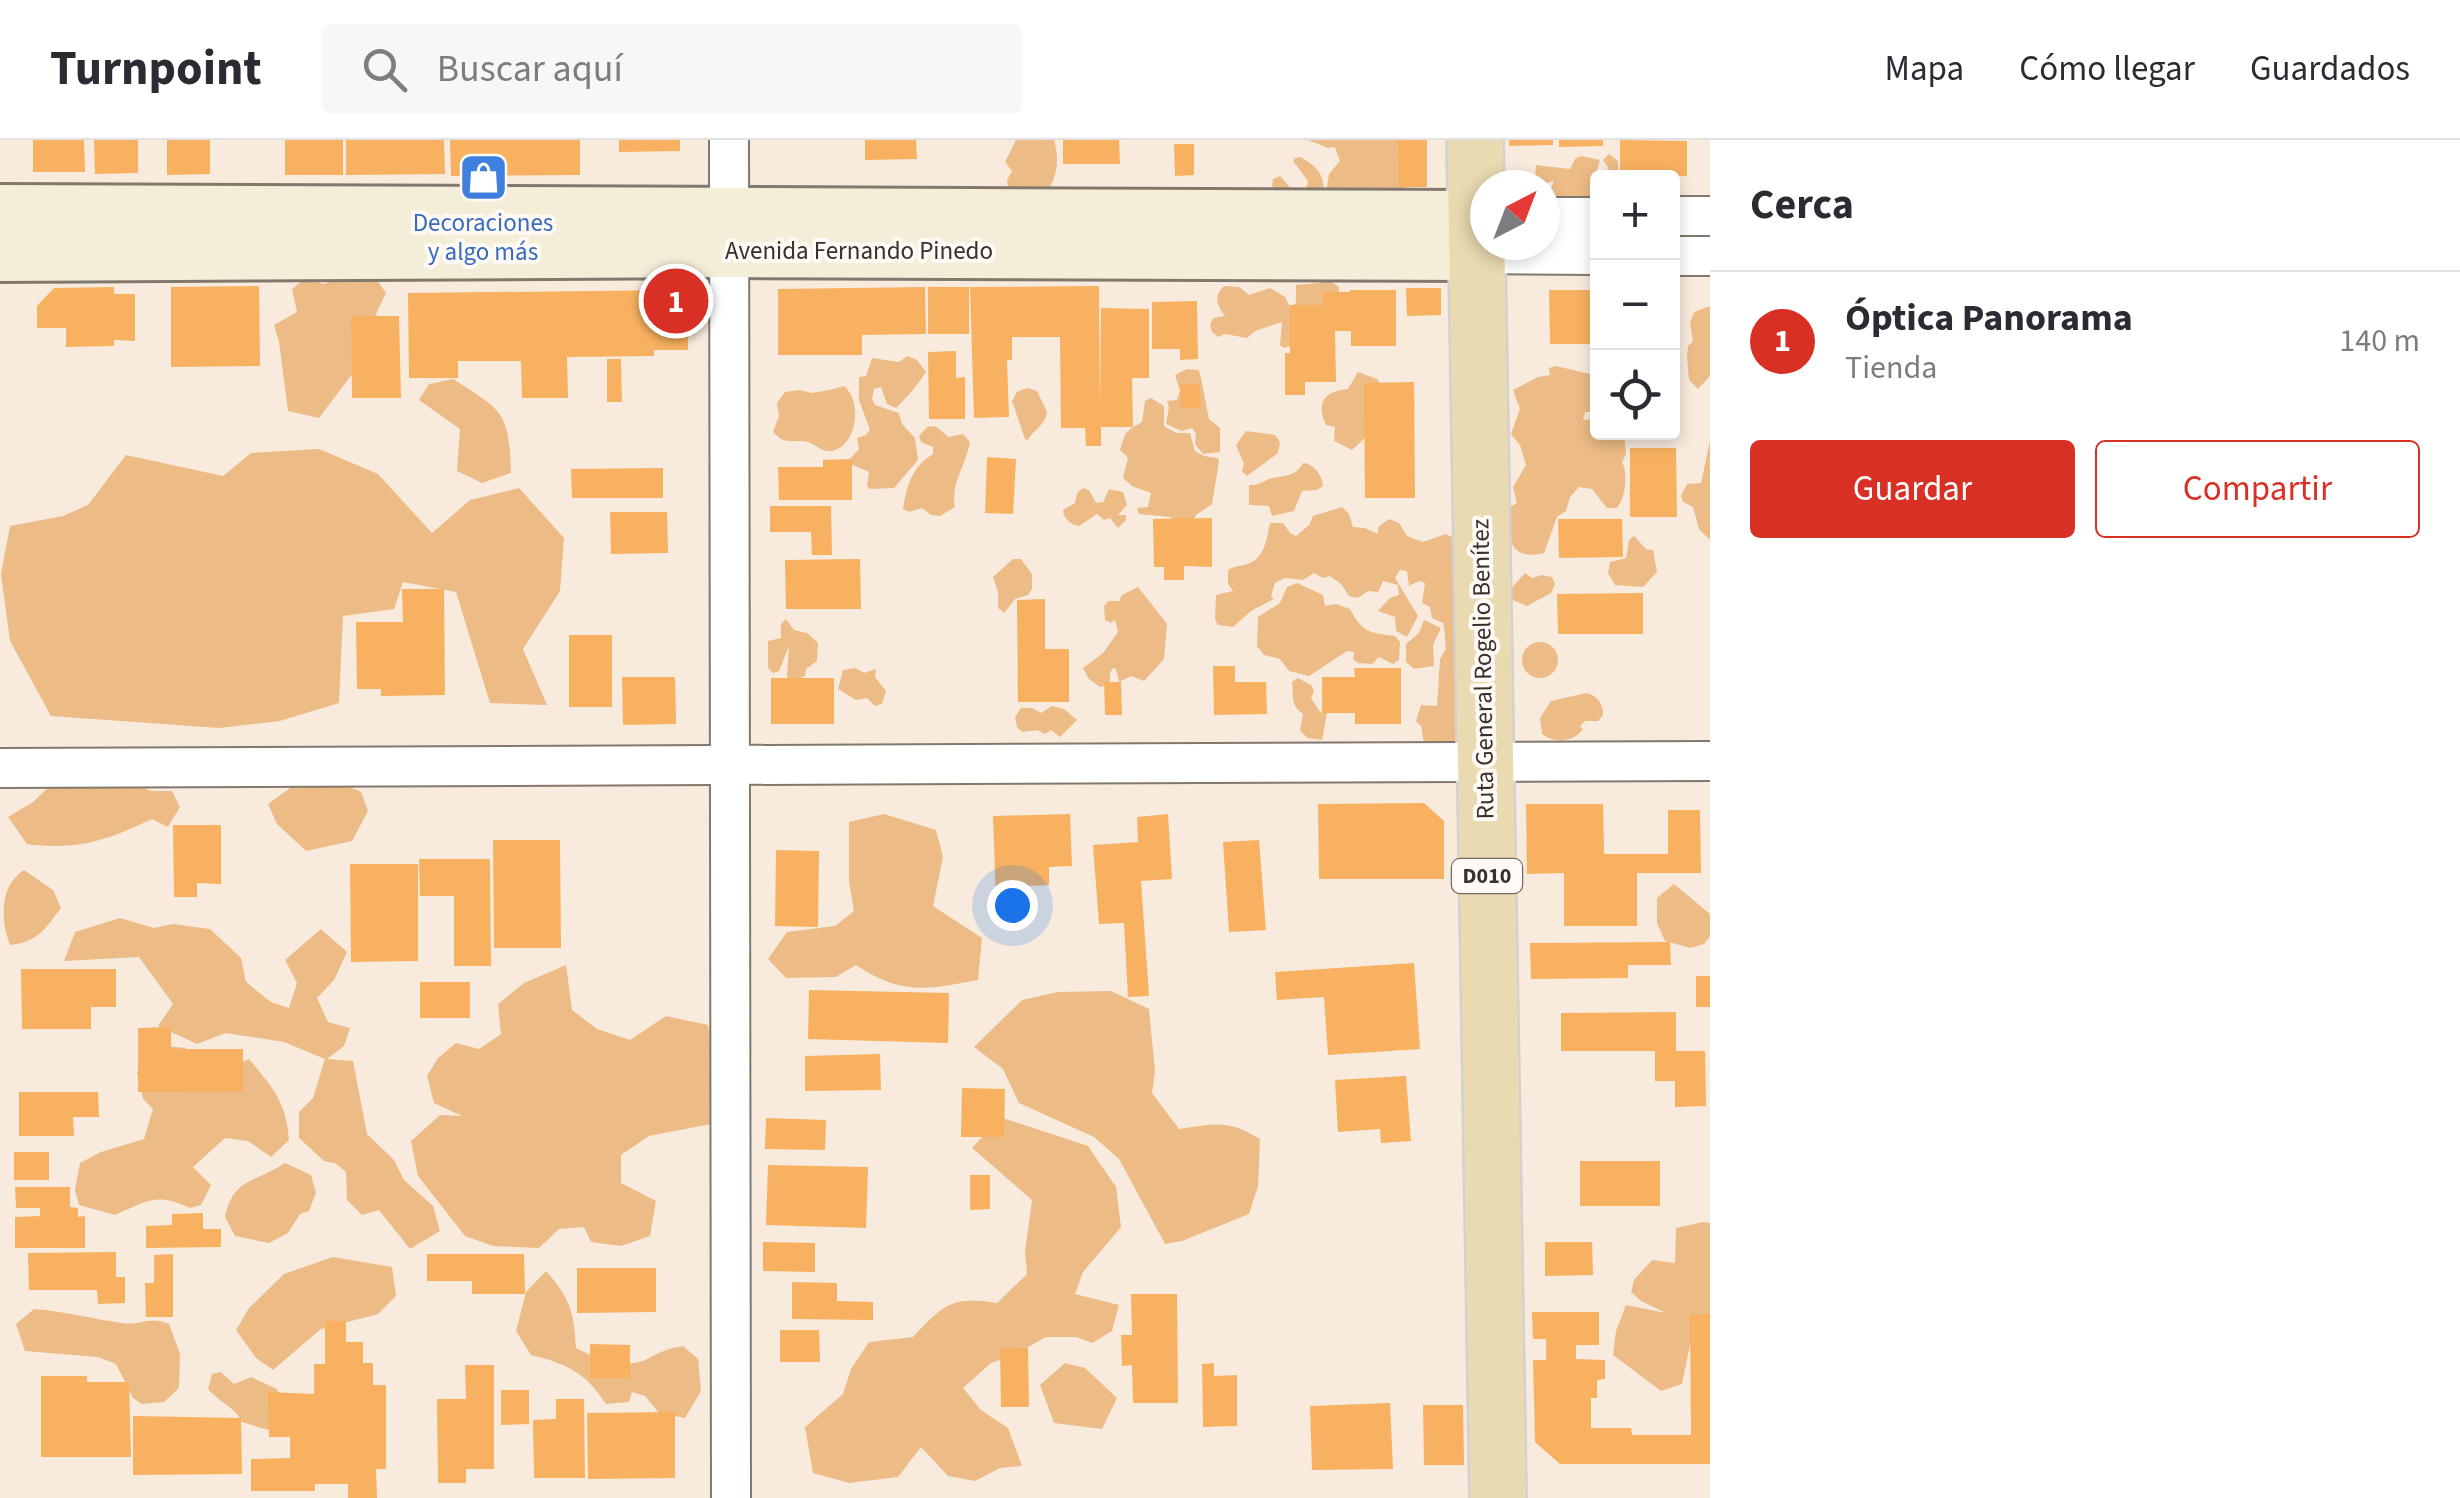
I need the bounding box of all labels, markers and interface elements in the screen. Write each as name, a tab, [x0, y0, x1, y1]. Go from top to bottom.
search box	[322, 24, 1022, 114]
text: Turnpoint	[50, 35, 262, 103]
icon: search	[357, 42, 412, 97]
text: Buscar aquí	[437, 42, 623, 96]
text: Mapa	[1885, 44, 1964, 94]
text: Cómo llegar	[2019, 44, 2195, 94]
text: Guardados	[2250, 44, 2410, 94]
shop icon: Decoraciones y algo más	[457, 151, 509, 203]
north arrow	[1470, 170, 1560, 260]
map controls	[1590, 170, 1680, 440]
button: +	[1590, 170, 1680, 260]
text: Cerca	[1750, 175, 1854, 235]
place label: Decoraciones y algo más	[413, 205, 553, 270]
street label: Avenida Fernando Pinedo	[725, 233, 993, 269]
button: −	[1590, 260, 1680, 350]
pin: 1	[644, 264, 708, 338]
text: Óptica Panorama	[1845, 291, 2133, 345]
text: 1	[1774, 318, 1791, 364]
text: 140 m	[2339, 318, 2420, 364]
text: Tienda	[1845, 345, 1937, 391]
button: locate	[1590, 350, 1680, 440]
button: Guardar	[1750, 440, 2075, 538]
button: Compartir	[2095, 440, 2420, 538]
street label: Ruta General Rogelio Benítez	[1462, 518, 1504, 820]
road number: D010	[1452, 859, 1522, 893]
your location	[987, 880, 1038, 931]

